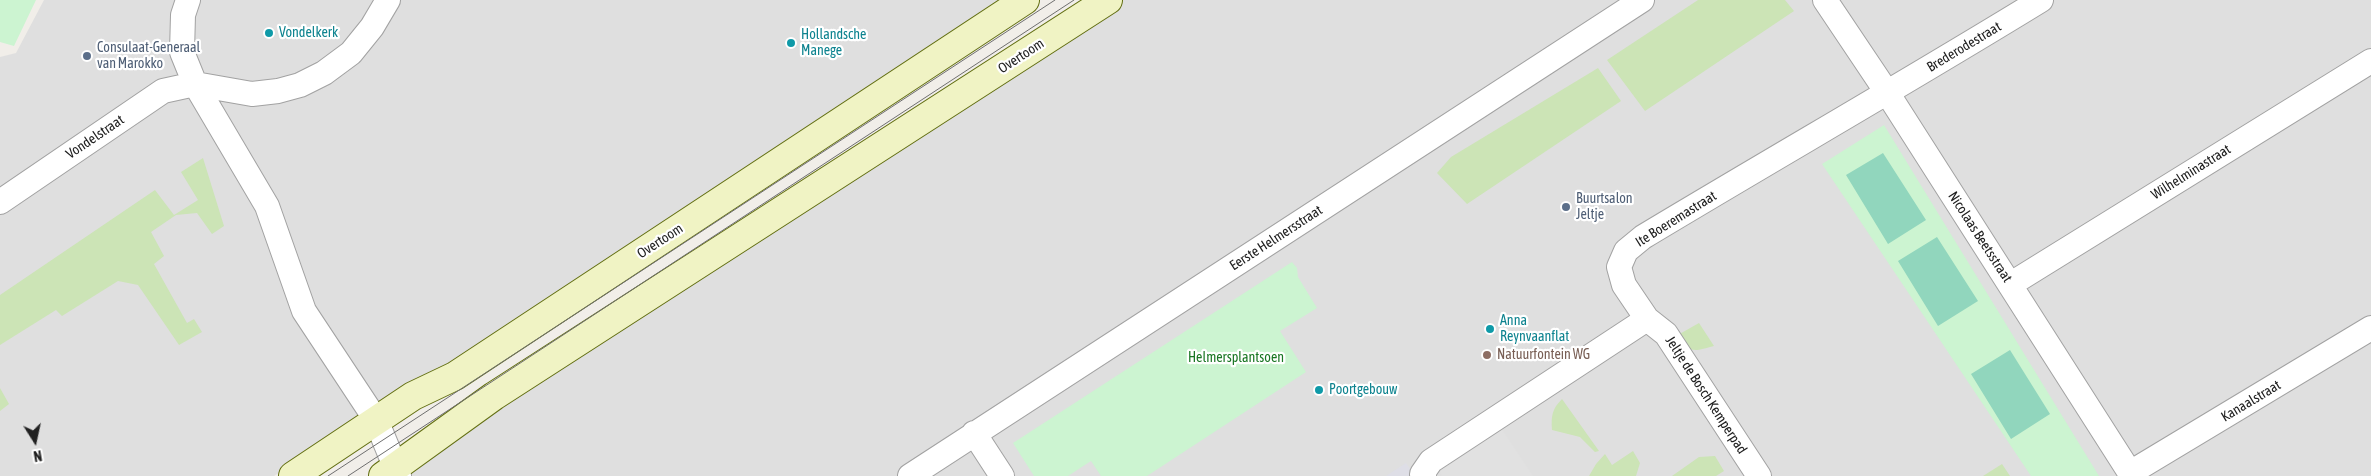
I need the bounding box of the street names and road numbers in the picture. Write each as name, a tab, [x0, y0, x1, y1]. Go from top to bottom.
street label: Brederodestraat	[1924, 18, 2004, 76]
street label: Overtoom	[995, 35, 1047, 77]
street label: Vondelstraat	[63, 111, 127, 163]
street label: Wilhelminastraat	[2148, 141, 2234, 203]
street label: Ite Boeremastraat	[1632, 187, 1720, 251]
street label: Nicolaas Beetsstraat	[1944, 188, 2016, 286]
street label: Eerste Helmersstraat	[1226, 202, 1326, 274]
street label: Overtoom	[634, 220, 686, 262]
street label: Jeltje de Bosch Kemperpad	[1662, 333, 1750, 457]
street label: Kanaalstraat	[2218, 377, 2284, 425]

